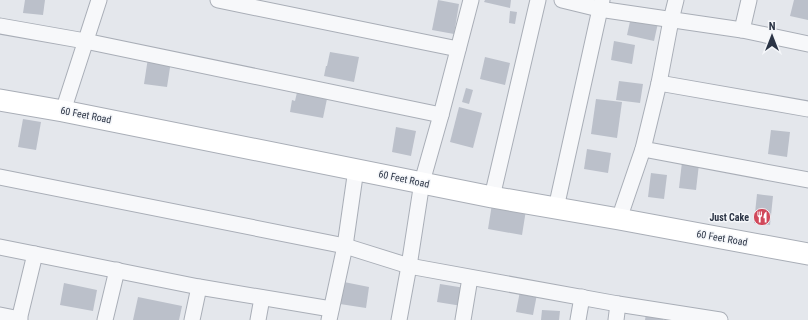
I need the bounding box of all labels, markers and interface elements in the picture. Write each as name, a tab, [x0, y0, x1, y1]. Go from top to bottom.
north arrow	[752, 16, 792, 56]
text: N	[769, 20, 776, 33]
street label: 60 Feet Road	[60, 105, 112, 125]
street label: 60 Feet Road	[378, 168, 430, 190]
restaurant icon: Just Cake	[752, 207, 772, 227]
place label: Just Cake	[709, 212, 749, 223]
street label: 60 Feet Road	[696, 228, 748, 248]

